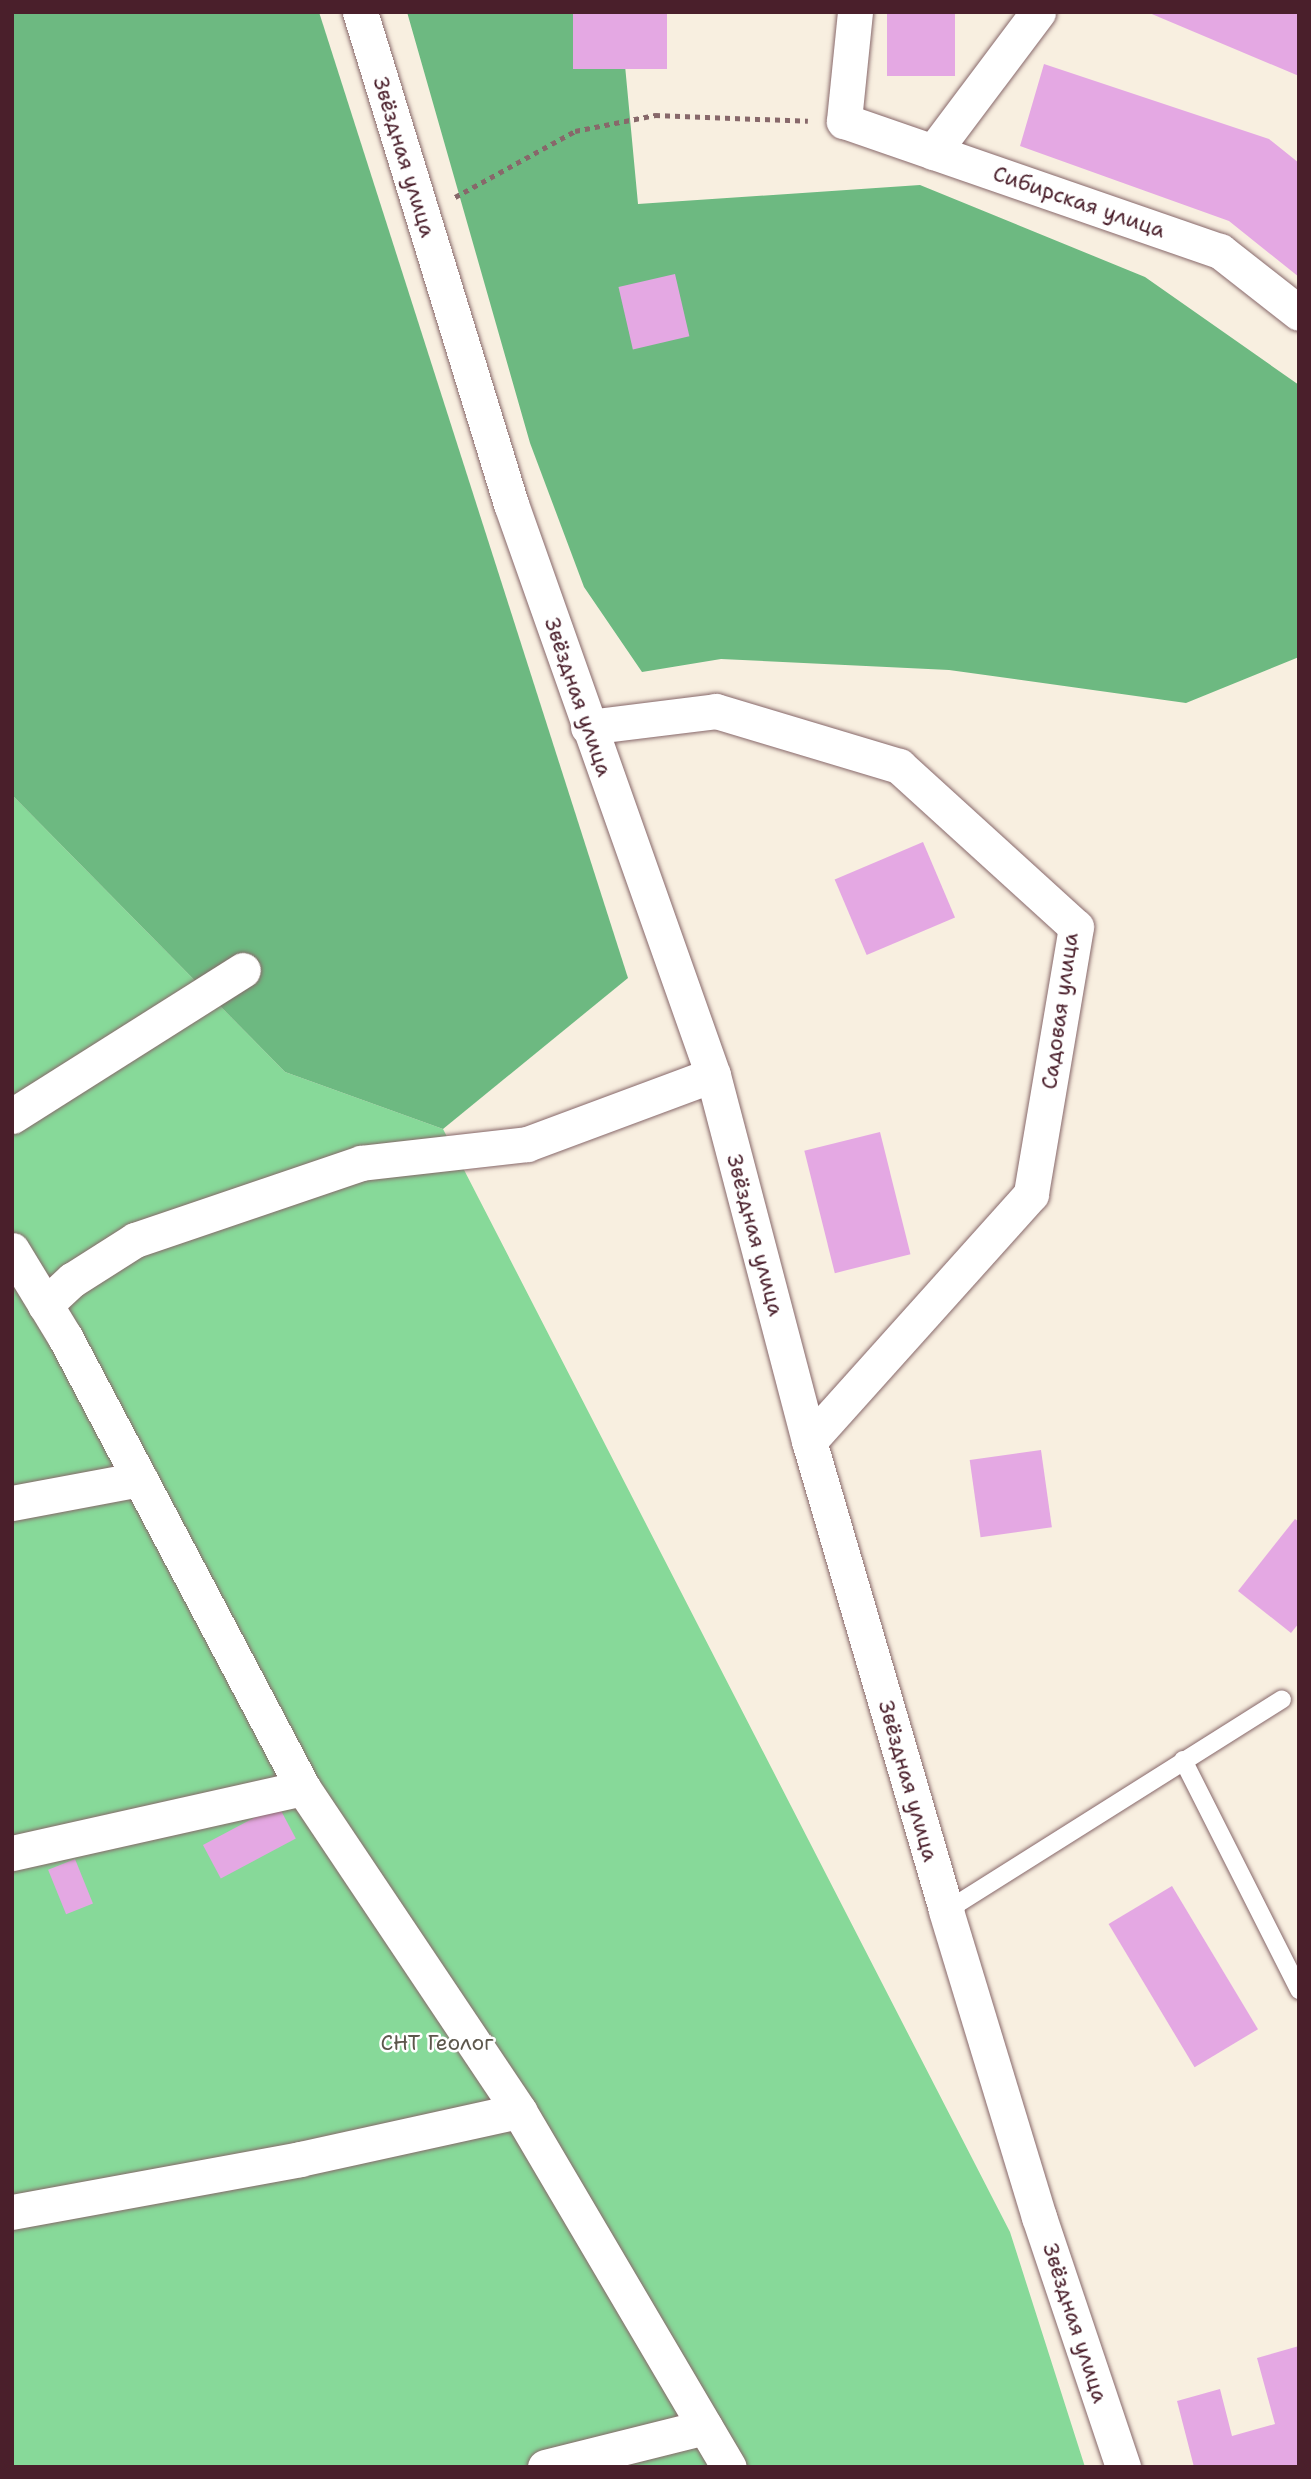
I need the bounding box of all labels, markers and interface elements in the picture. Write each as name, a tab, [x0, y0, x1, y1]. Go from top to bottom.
street label: Звёздная улица	[368, 74, 440, 240]
street label: Сибирская улица	[990, 161, 1168, 243]
street label: Звёздная улица	[539, 614, 617, 780]
street label: Садовая улица	[1037, 931, 1083, 1091]
street label: Звёздная улица	[721, 1151, 789, 1319]
street label: Звёздная улица	[873, 1698, 943, 1864]
park label: СНТ Геолог	[381, 2030, 493, 2056]
street label: Звёздная улица	[1037, 2240, 1113, 2406]

